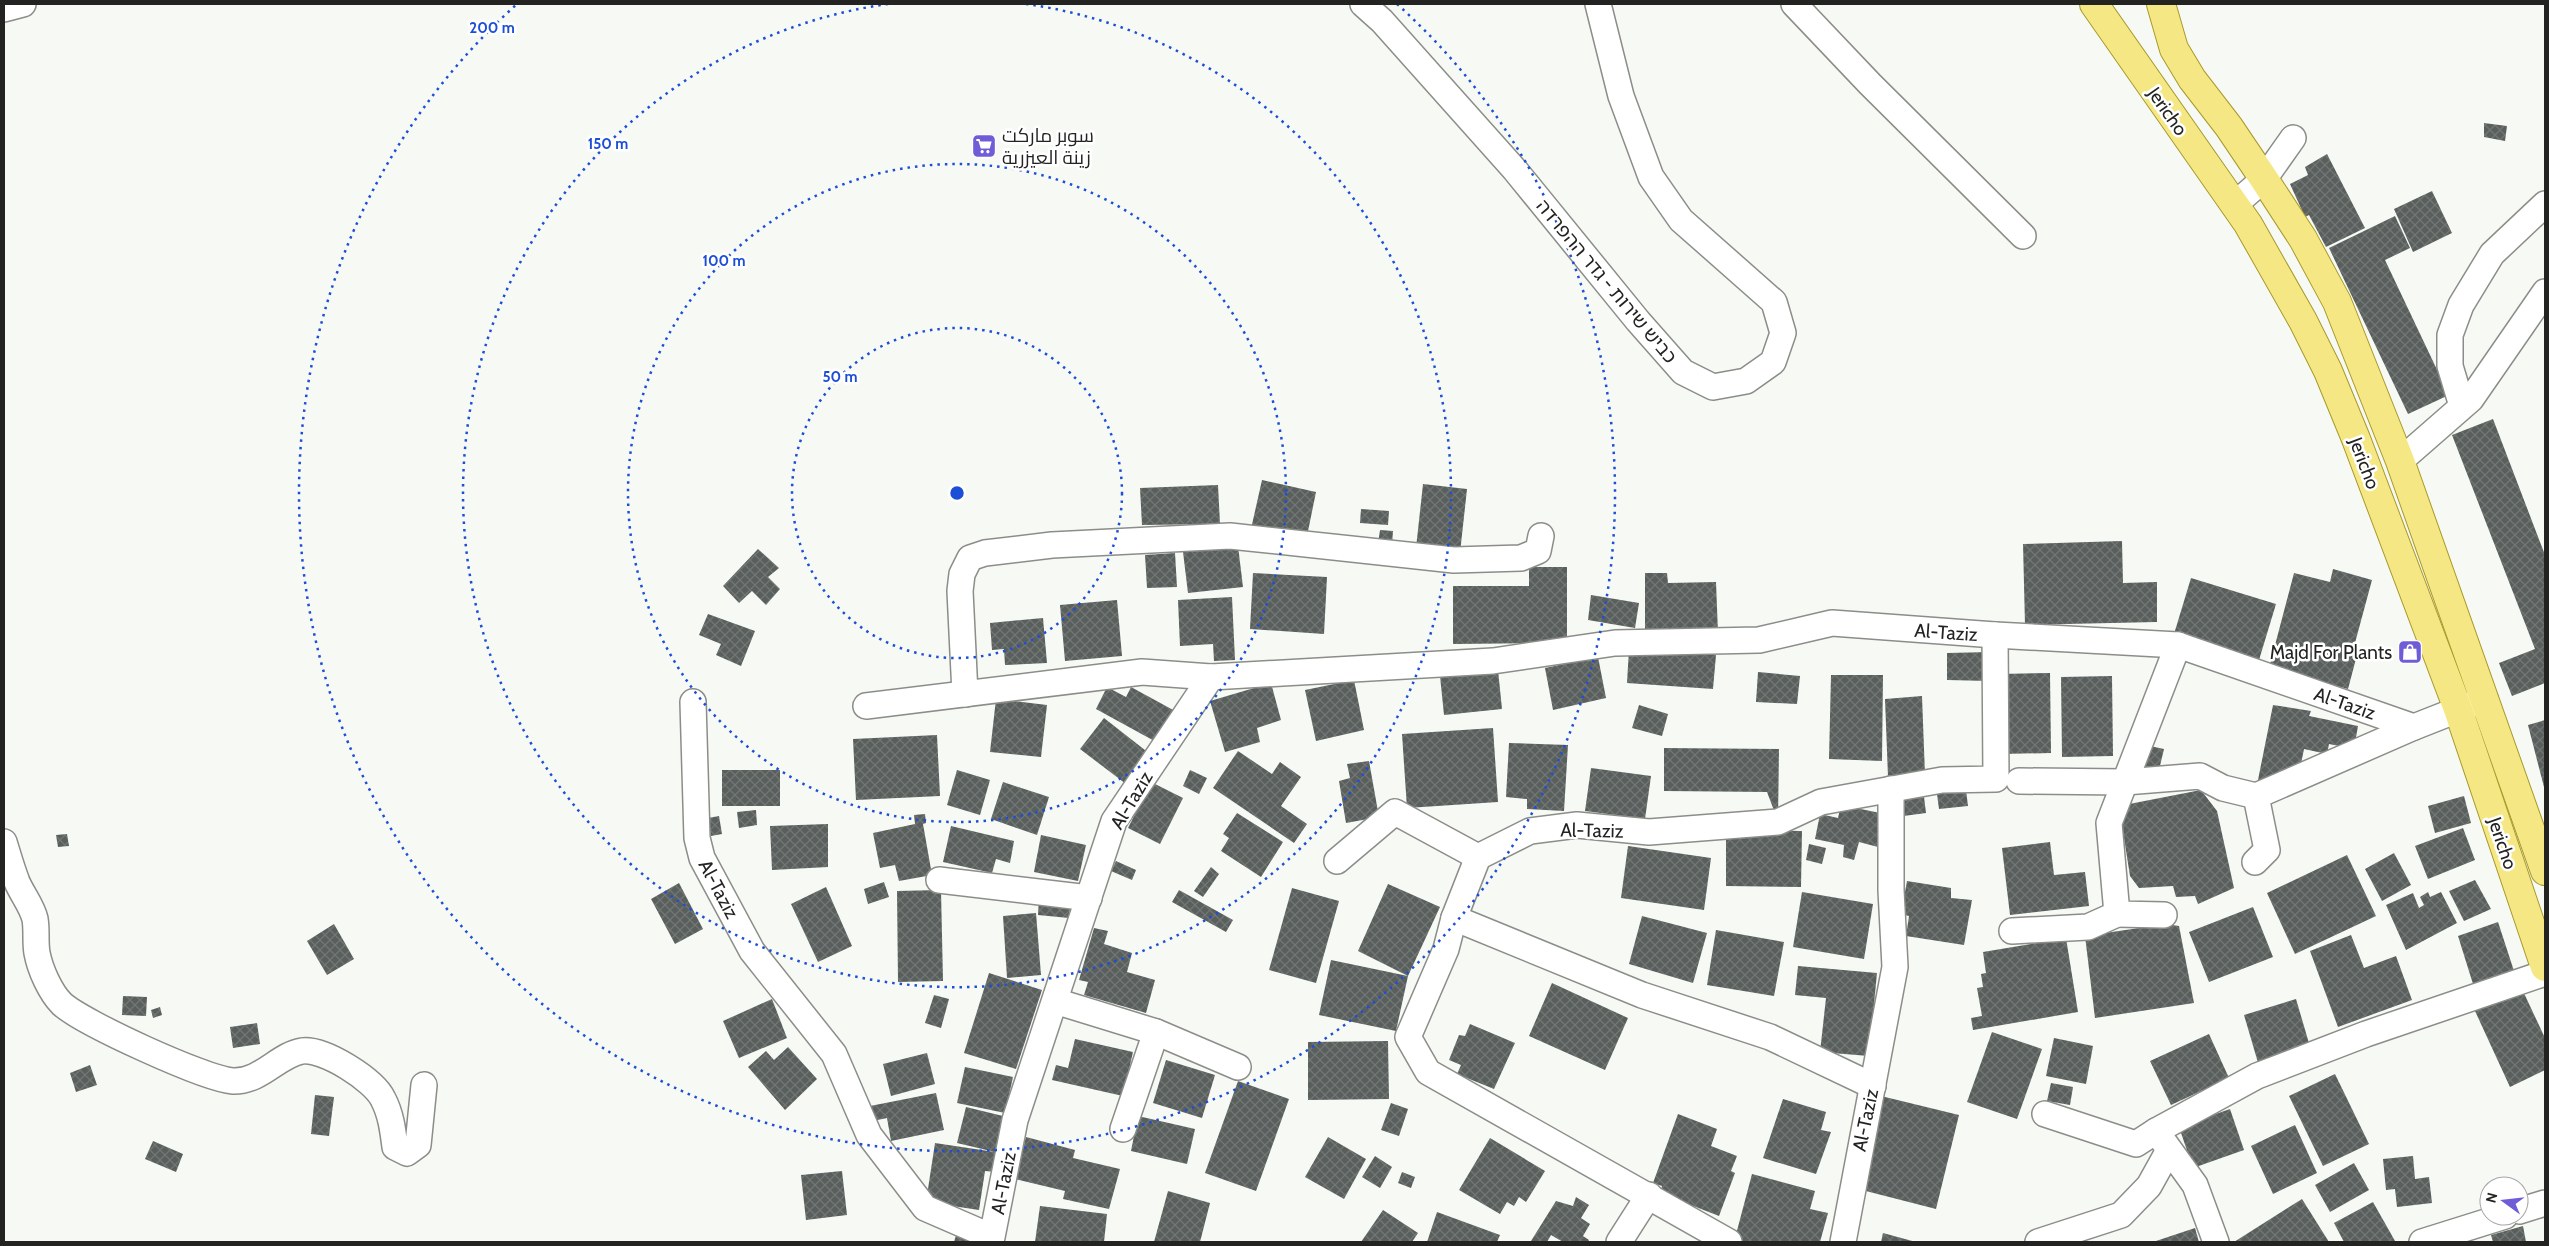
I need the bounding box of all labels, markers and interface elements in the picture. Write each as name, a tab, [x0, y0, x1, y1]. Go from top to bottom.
text: 200 m	[469, 19, 515, 37]
street label: Jericho	[2142, 82, 2192, 140]
place label: سوبر ماركت زينة العيزرية	[1002, 124, 1094, 169]
supermarket icon: سوبر ماركت زينة العيزرية	[971, 133, 997, 159]
text: 150 m	[588, 135, 628, 153]
street label: כביש שירות - גדר ההפרדה	[1531, 195, 1682, 368]
text: 100 m	[702, 252, 746, 270]
text: 50 m	[822, 368, 858, 386]
street label: Jericho	[2344, 433, 2385, 492]
centre of rings	[948, 484, 966, 502]
street label: Al-Taziz	[1914, 619, 1978, 646]
shop icon: Majd For Plants	[2397, 639, 2423, 665]
place label: Majd For Plants	[2270, 641, 2392, 664]
street label: Al-Taziz	[2311, 682, 2379, 725]
street label: Al-Taziz	[1105, 767, 1158, 833]
street label: Jericho	[2483, 813, 2522, 872]
street label: Al-Taziz	[1560, 818, 1624, 843]
street label: Al-Taziz	[694, 856, 744, 923]
street label: Al-Taziz	[1848, 1087, 1883, 1153]
street label: Al-Taziz	[986, 1150, 1021, 1216]
north arrow	[2479, 1176, 2529, 1226]
text: N	[2481, 1191, 2501, 1205]

